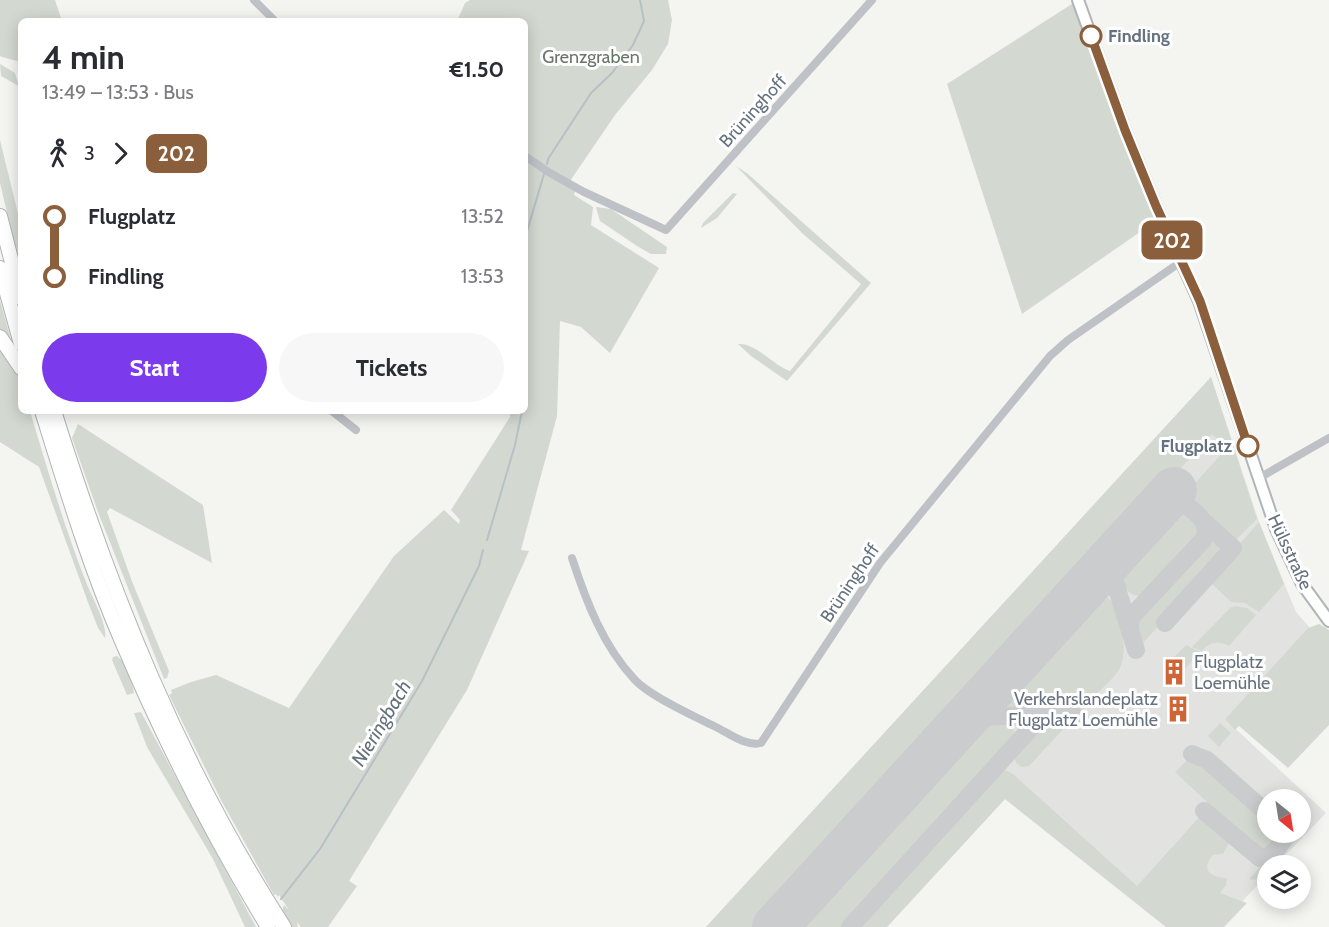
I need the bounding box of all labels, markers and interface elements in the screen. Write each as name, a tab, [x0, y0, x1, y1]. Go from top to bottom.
marker: Findling	[1080, 25, 1102, 47]
place label: Findling	[1108, 25, 1170, 47]
text: 4 min	[42, 37, 125, 77]
park label: Grenzgraben	[542, 46, 640, 68]
text: €1.50	[450, 56, 504, 83]
street label: Brüninghoff	[715, 70, 791, 152]
text: 13:49 – 13:53 · Bus	[42, 80, 194, 104]
icon: walk	[42, 137, 75, 170]
icon: forward	[104, 137, 137, 170]
text: 3	[84, 141, 95, 165]
text: 202	[158, 141, 195, 166]
text: Flugplatz	[88, 203, 175, 230]
text: 13:52	[461, 204, 504, 228]
line badge: 202	[1138, 220, 1206, 260]
text: 202	[1153, 228, 1191, 253]
text: Findling	[88, 263, 164, 290]
text: 13:53	[461, 264, 504, 288]
button: Start	[42, 333, 267, 402]
button: Tickets	[279, 333, 504, 402]
place label: Flugplatz	[1161, 435, 1233, 457]
marker: Flugplatz	[1237, 435, 1259, 457]
street label: Hülsstraße	[1263, 511, 1317, 593]
street label: Brüninghoff	[816, 539, 884, 627]
place label: Flugplatz Loemühle	[1194, 651, 1270, 694]
building icon: Flugplatz Loemühle	[1159, 657, 1189, 687]
water label: Nieringbach	[346, 676, 416, 770]
place label: Verkehrslandeplatz Flugplatz Loemühle	[1008, 688, 1159, 731]
building icon: Verkehrslandeplatz Flugplatz Loemühle	[1163, 694, 1193, 724]
north arrow	[1257, 789, 1311, 843]
map controls	[1257, 789, 1311, 909]
button: layers	[1257, 855, 1311, 909]

